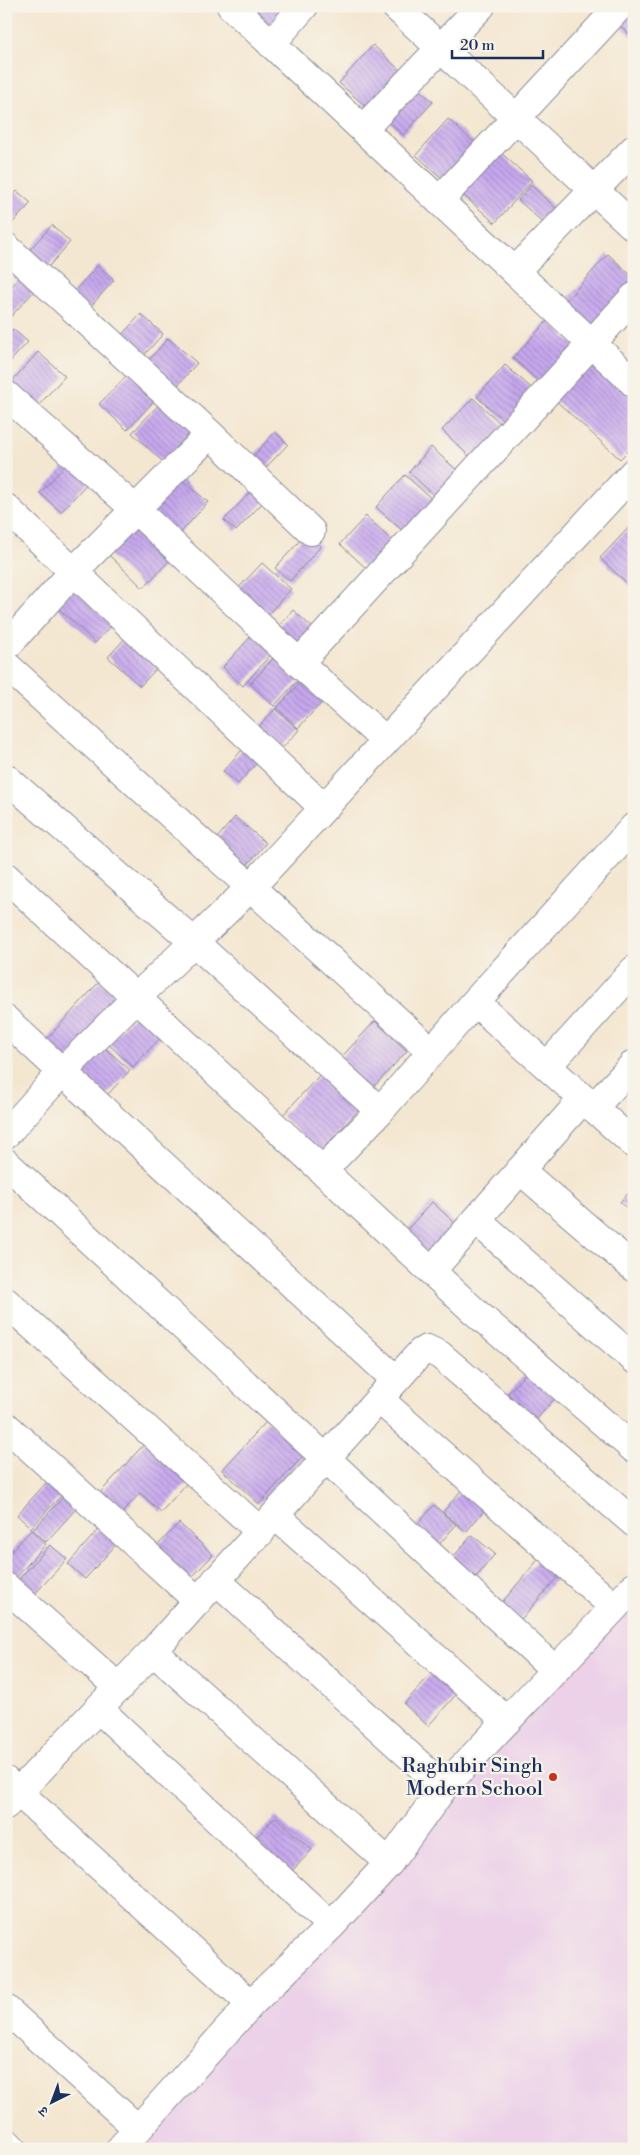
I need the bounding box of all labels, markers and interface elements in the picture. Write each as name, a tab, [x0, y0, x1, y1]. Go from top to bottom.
scale bar	[452, 28, 544, 60]
text: 20 m	[460, 36, 495, 55]
place label: Raghubir Singh Modern School	[402, 1754, 543, 1802]
marker: Raghubir Singh Modern School	[547, 1771, 559, 1783]
north arrow	[28, 2078, 78, 2128]
text: उ	[35, 2101, 53, 2121]

